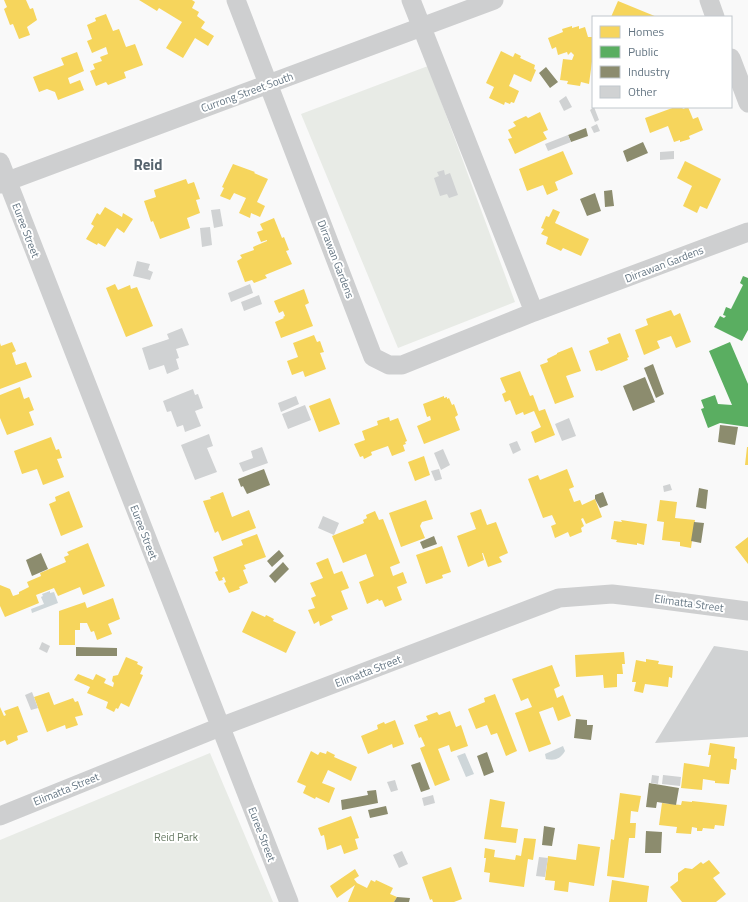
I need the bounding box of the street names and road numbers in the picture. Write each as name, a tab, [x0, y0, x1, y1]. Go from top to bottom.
street label: Currong Street South	[199, 68, 295, 116]
street label: Euree Street	[8, 200, 44, 260]
street label: Dirrawan Gardens	[314, 217, 358, 301]
street label: Dirrawan Gardens	[622, 242, 706, 286]
street label: Euree Street	[126, 502, 162, 562]
street label: Elimatta Street	[653, 590, 725, 616]
street label: Elimatta Street	[333, 651, 404, 691]
street label: Elimatta Street	[31, 768, 101, 809]
street label: Euree Street	[244, 804, 280, 864]

